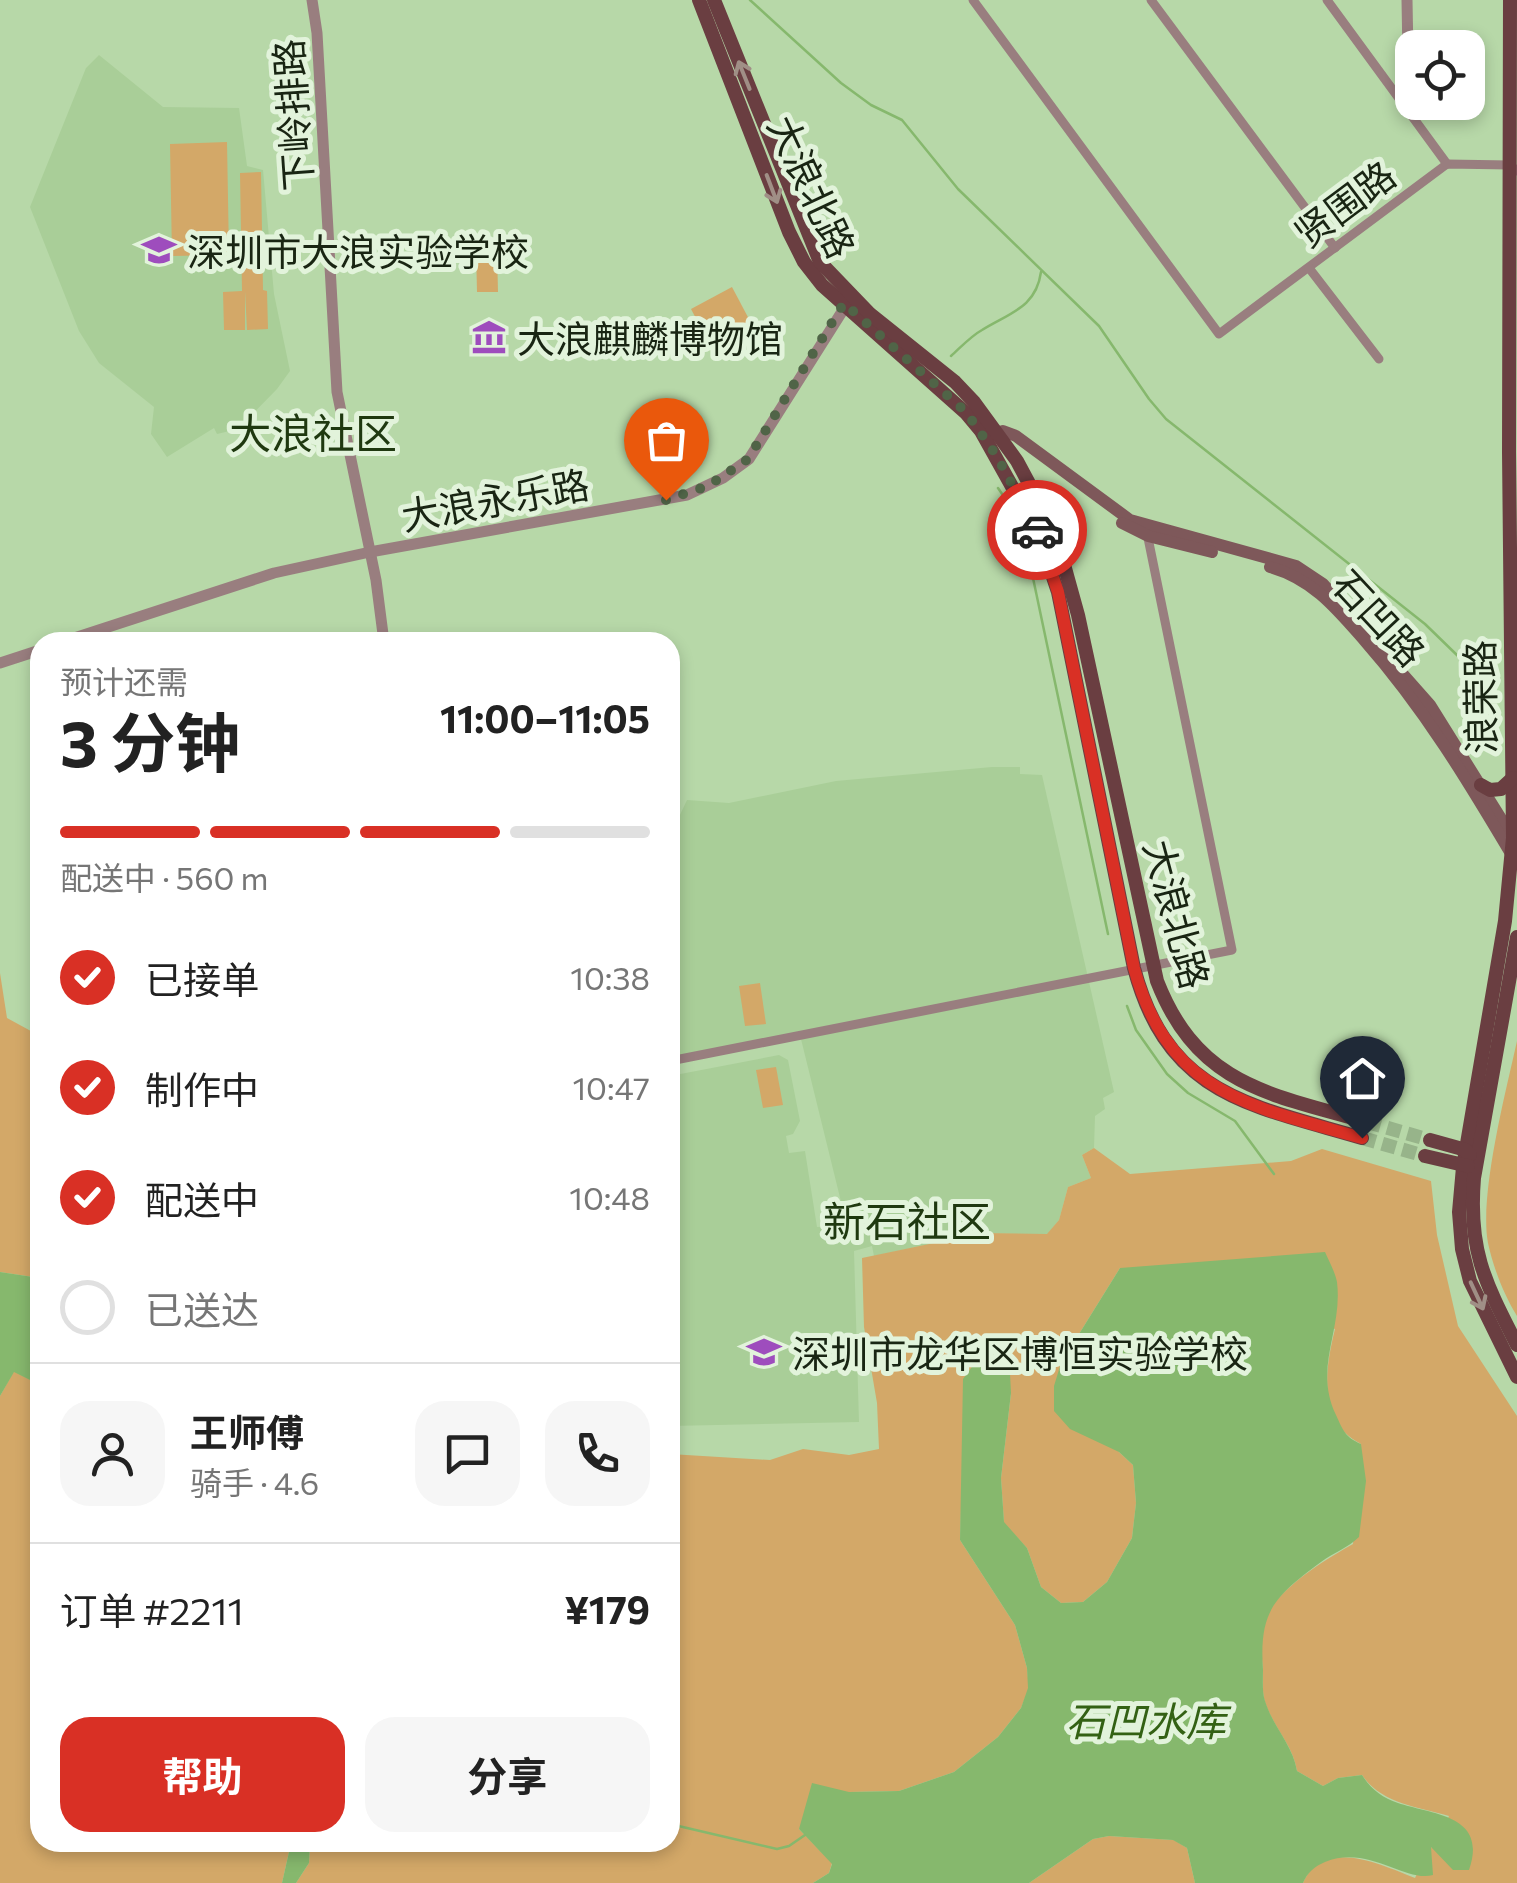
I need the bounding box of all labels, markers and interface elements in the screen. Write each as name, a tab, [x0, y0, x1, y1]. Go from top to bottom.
map controls	[1395, 30, 1485, 120]
button: locate	[1395, 30, 1485, 120]
street label: 下岭排路	[263, 38, 321, 192]
one-way arrow	[733, 60, 751, 91]
street label: 大浪北路	[760, 107, 866, 265]
street label: 贤围路	[1284, 150, 1404, 256]
one-way arrow	[764, 172, 782, 203]
place label: 深圳市大浪实验学校	[187, 227, 529, 274]
school or university icon: 深圳市大浪实验学校	[140, 231, 178, 269]
place label: 大浪麒麟博物馆	[517, 314, 783, 361]
museum icon: 大浪麒麟博物馆	[470, 318, 508, 356]
pin	[624, 398, 709, 501]
district label: 大浪社区	[229, 406, 397, 458]
icon: bag	[639, 413, 694, 468]
street label: 大浪永乐路	[397, 459, 593, 539]
courier	[987, 480, 1087, 580]
icon: car	[1010, 503, 1065, 558]
street label: 石凹路	[1324, 559, 1436, 675]
street label: 浪荣路	[1455, 640, 1503, 754]
text: 预计还需	[60, 661, 188, 701]
text: 11:00–11:05	[440, 694, 650, 741]
text: 3 分钟	[60, 701, 240, 780]
street label: 大浪北路	[1136, 834, 1220, 994]
text: 配送中 · 560 m	[60, 857, 269, 897]
icon: check	[60, 950, 115, 1005]
text: 已接单	[145, 955, 259, 1002]
text: 10:38	[570, 957, 650, 997]
pin	[1320, 1036, 1405, 1139]
icon: home	[1335, 1051, 1390, 1106]
icon: check	[60, 1060, 115, 1115]
text: 制作中	[145, 1065, 259, 1112]
text: 10:47	[572, 1067, 650, 1107]
icon: check	[60, 1170, 115, 1225]
text: 配送中	[145, 1175, 259, 1222]
text: 10:48	[569, 1177, 650, 1217]
district label: 新石社区	[823, 1194, 991, 1246]
one-way arrow	[1469, 1280, 1487, 1311]
text: 已送达	[145, 1285, 259, 1332]
place label: 深圳市龙华区博恒实验学校	[792, 1329, 1248, 1376]
school or university icon: 深圳市龙华区博恒实验学校	[745, 1333, 783, 1371]
button: person	[60, 1401, 165, 1506]
button: chat	[415, 1401, 520, 1506]
button: phone	[545, 1401, 650, 1506]
text: 王师傅	[190, 1408, 304, 1455]
text: 骑手 · 4.6	[190, 1462, 319, 1502]
text: ¥179	[564, 1585, 650, 1632]
text: 订单 #2211	[60, 1586, 244, 1633]
water label: 石凹水库	[1066, 1695, 1232, 1744]
button: 帮助	[60, 1717, 345, 1832]
button: 分享	[365, 1717, 650, 1832]

